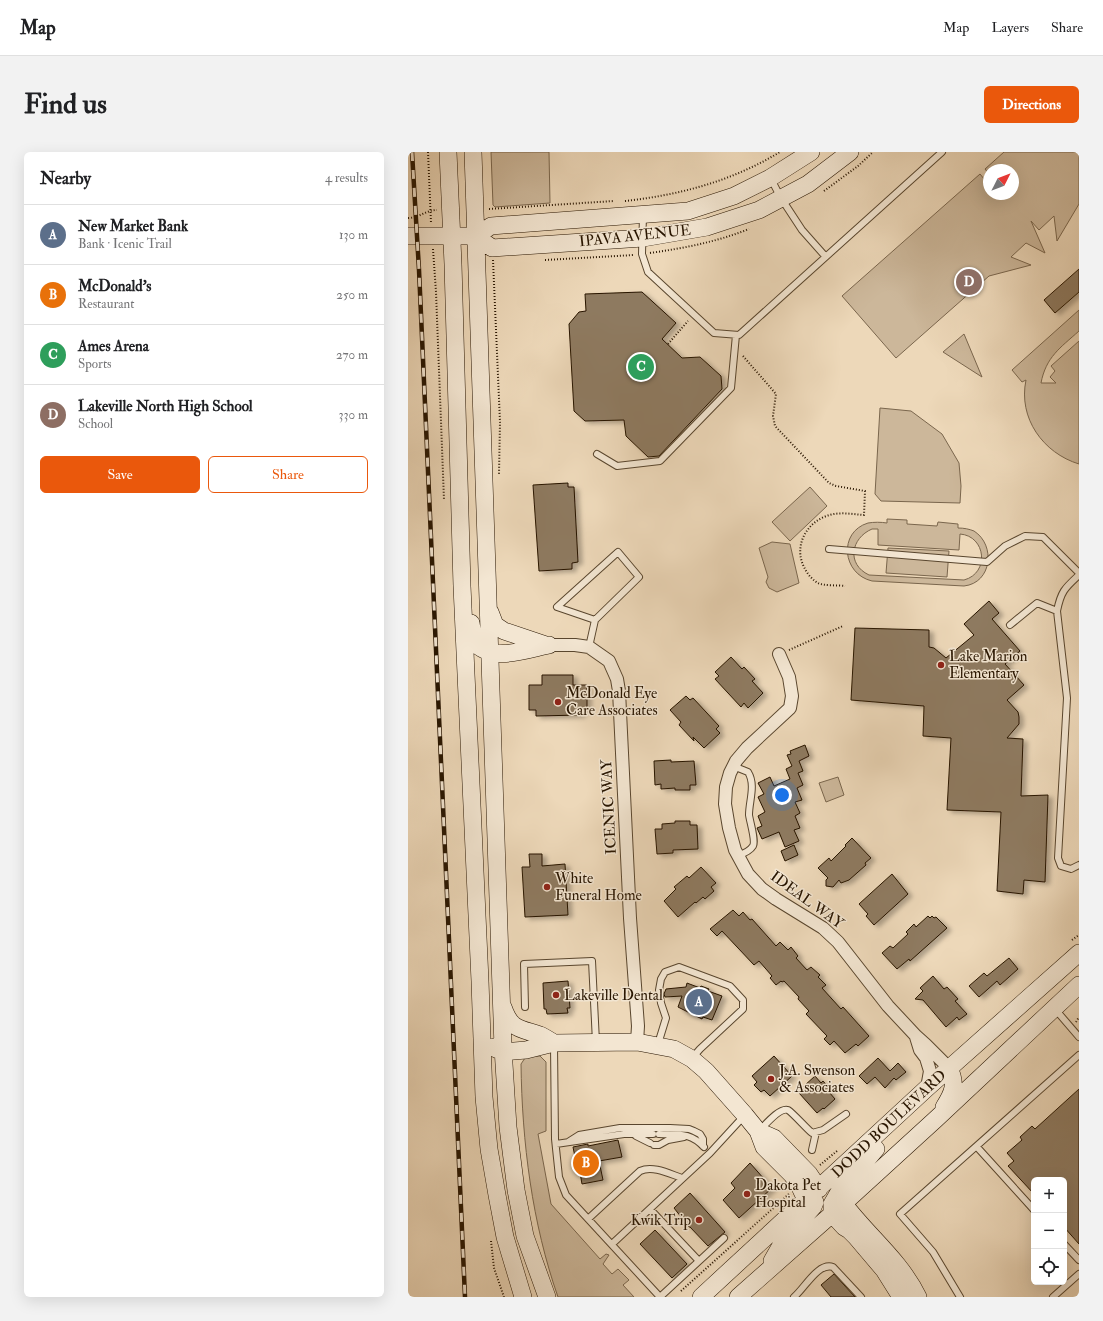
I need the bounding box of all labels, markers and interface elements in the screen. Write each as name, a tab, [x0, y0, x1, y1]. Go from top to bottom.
text: Map	[20, 16, 56, 40]
text: Map	[943, 19, 969, 36]
text: Layers	[991, 19, 1029, 36]
text: Share	[1051, 19, 1083, 36]
button: Directions	[984, 86, 1079, 123]
text: Find us	[24, 87, 107, 122]
north arrow	[983, 164, 1019, 200]
text: Nearby	[40, 168, 91, 189]
text: 4 results	[325, 170, 368, 186]
text: New Market Bank	[78, 217, 188, 236]
street label: IPAVA AVENUE	[578, 221, 692, 251]
text: A	[49, 227, 57, 243]
text: 130 m	[339, 227, 368, 243]
text: Bank · Icenic Trail	[78, 236, 172, 252]
pin: D	[956, 267, 982, 297]
text: McDonald's	[78, 277, 151, 296]
text: B	[49, 287, 57, 303]
text: 250 m	[336, 287, 368, 303]
text: Restaurant	[78, 296, 134, 312]
text: Ames Arena	[78, 337, 149, 356]
text: C	[48, 347, 58, 363]
text: 270 m	[336, 347, 368, 363]
pin: C	[628, 352, 654, 382]
text: Sports	[78, 356, 112, 372]
text: Lakeville North High School	[78, 397, 253, 416]
text: D	[48, 407, 58, 423]
text: 330 m	[339, 407, 368, 423]
text: School	[78, 416, 113, 432]
button: Save	[40, 456, 200, 493]
button: Share	[208, 456, 368, 493]
place label: Lake Marion Elementary	[949, 647, 1028, 683]
marker: Lake Marion Elementary	[936, 660, 946, 670]
place label: McDonald Eye Care Associates	[566, 684, 658, 720]
marker: McDonald Eye Care Associates	[553, 697, 563, 707]
street label: ICENIC WAY	[597, 758, 621, 855]
your location	[772, 785, 792, 805]
street label: IDEAL WAY	[767, 867, 848, 933]
place label: White Funeral Home	[554, 869, 642, 905]
marker: White Funeral Home	[542, 882, 552, 892]
place label: Lakeville Dental	[564, 986, 663, 1005]
pin: A	[686, 987, 712, 1017]
marker: Lakeville Dental	[551, 990, 561, 1000]
place label: J.A. Swenson & Associates	[778, 1061, 855, 1097]
street label: DODD BOULEVARD	[828, 1066, 950, 1182]
marker: J.A. Swenson & Associates	[766, 1074, 776, 1084]
pin: B	[573, 1148, 599, 1178]
place label: Dakota Pet Hospital	[755, 1176, 821, 1213]
map controls	[1031, 1177, 1067, 1285]
button: +	[1031, 1177, 1067, 1213]
marker: Dakota Pet Hospital	[742, 1189, 752, 1199]
place label: Kwik Trip	[631, 1211, 691, 1231]
button: −	[1031, 1213, 1067, 1249]
marker: Kwik Trip	[694, 1215, 704, 1225]
button: locate	[1031, 1249, 1067, 1285]

